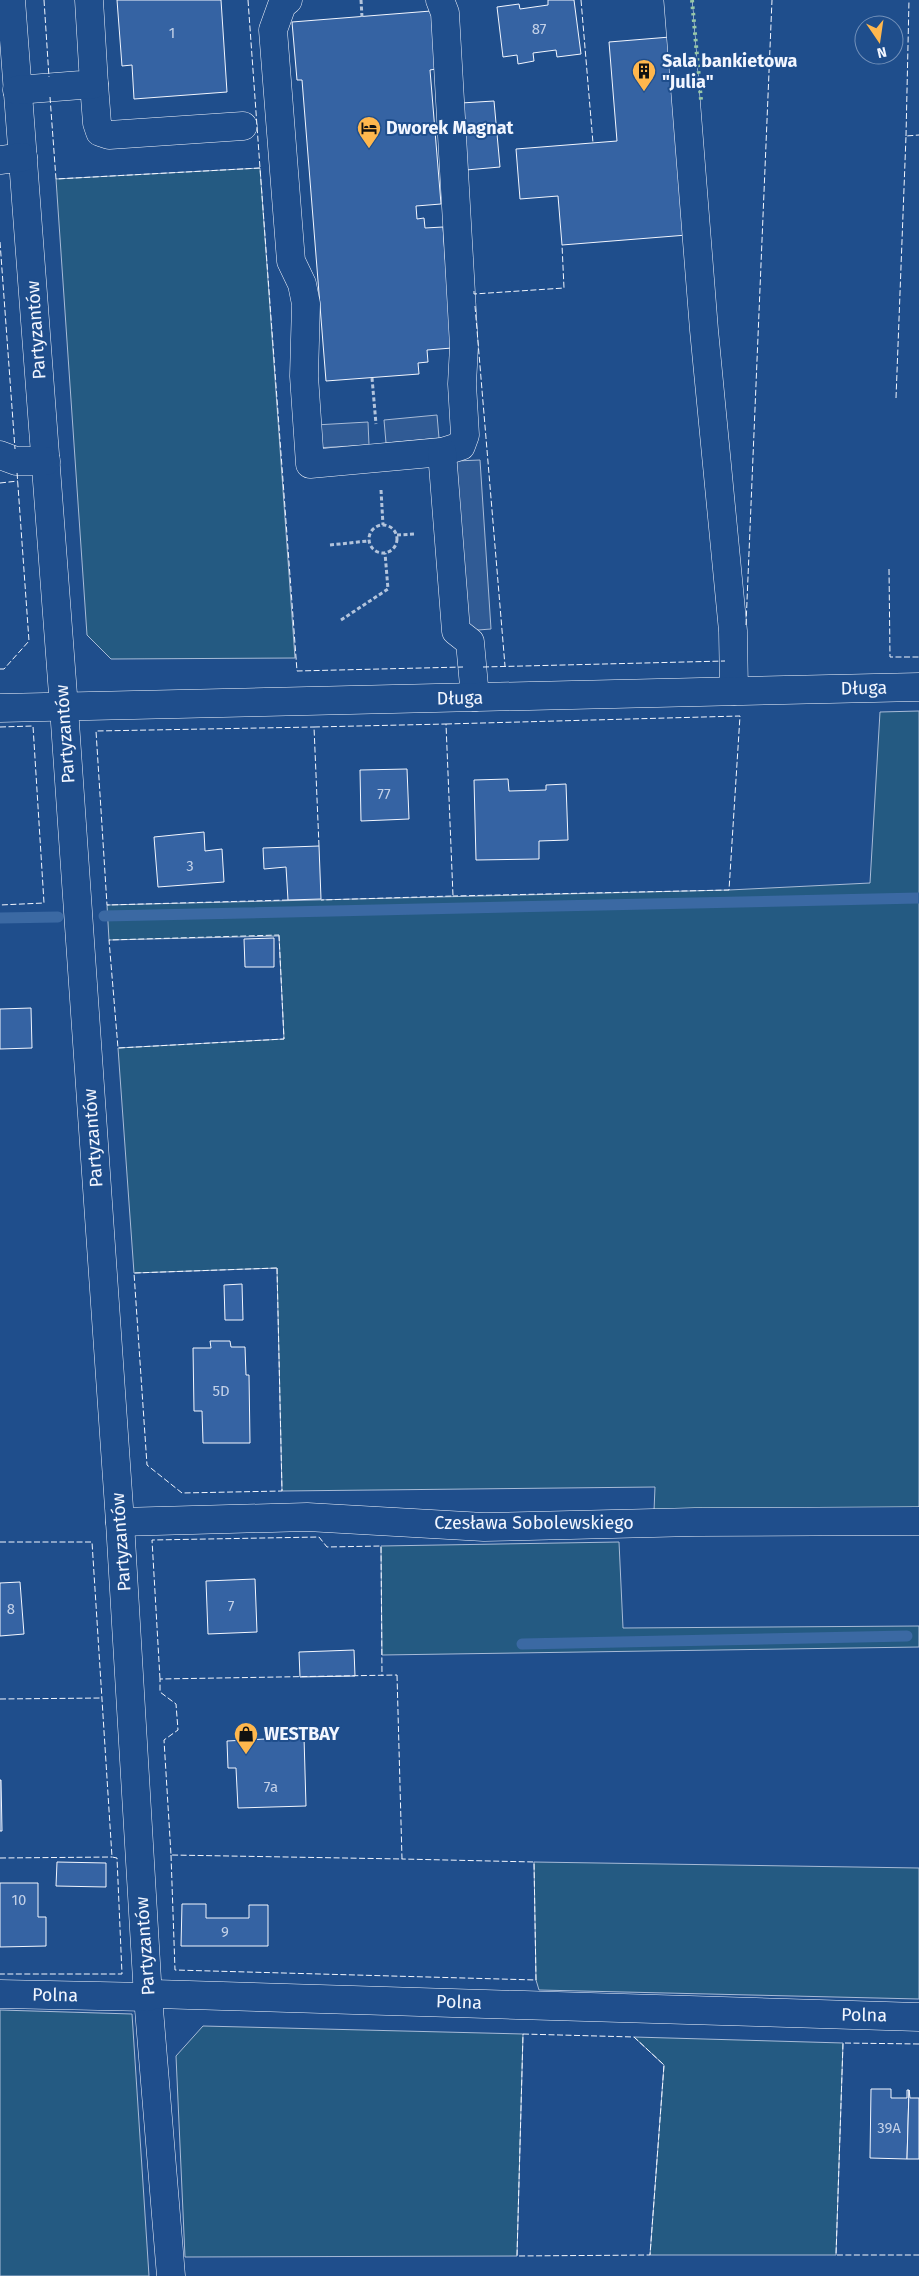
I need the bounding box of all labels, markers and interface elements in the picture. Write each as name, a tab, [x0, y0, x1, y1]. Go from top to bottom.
north arrow	[854, 15, 904, 65]
house number: 87	[532, 20, 547, 38]
house number: 1	[169, 24, 175, 42]
text: N	[875, 43, 888, 62]
place label: Sala bankietowa "Julia"	[662, 50, 797, 93]
building icon: Sala bankietowa "Julia"	[631, 58, 657, 92]
hotel icon: Dworek Magnat	[356, 115, 382, 149]
place label: Dworek Magnat	[386, 117, 515, 139]
street label: Partyzantów	[22, 280, 50, 380]
street label: Długa	[841, 677, 887, 699]
street label: Partyzantów	[51, 684, 79, 784]
street label: Długa	[437, 687, 483, 709]
house number: 77	[377, 785, 391, 803]
house number: 3	[186, 857, 194, 875]
street label: Partyzantów	[79, 1088, 107, 1188]
house number: 5D	[212, 1382, 230, 1400]
street label: Partyzantów	[107, 1492, 135, 1592]
street label: Czesława Sobolewskiego	[434, 1512, 634, 1534]
house number: 7	[228, 1597, 235, 1615]
house number: 8	[7, 1600, 15, 1618]
shop icon: WESTBAY	[233, 1721, 259, 1755]
place label: WESTBAY	[264, 1723, 340, 1745]
house number: 7a	[264, 1778, 278, 1796]
house number: 10	[12, 1891, 26, 1909]
street label: Partyzantów	[131, 1896, 159, 1996]
house number: 9	[221, 1923, 229, 1941]
street label: Polna	[32, 1984, 78, 2006]
street label: Polna	[436, 1990, 482, 2014]
street label: Polna	[841, 2004, 887, 2026]
house number: 39A	[877, 2119, 901, 2137]

